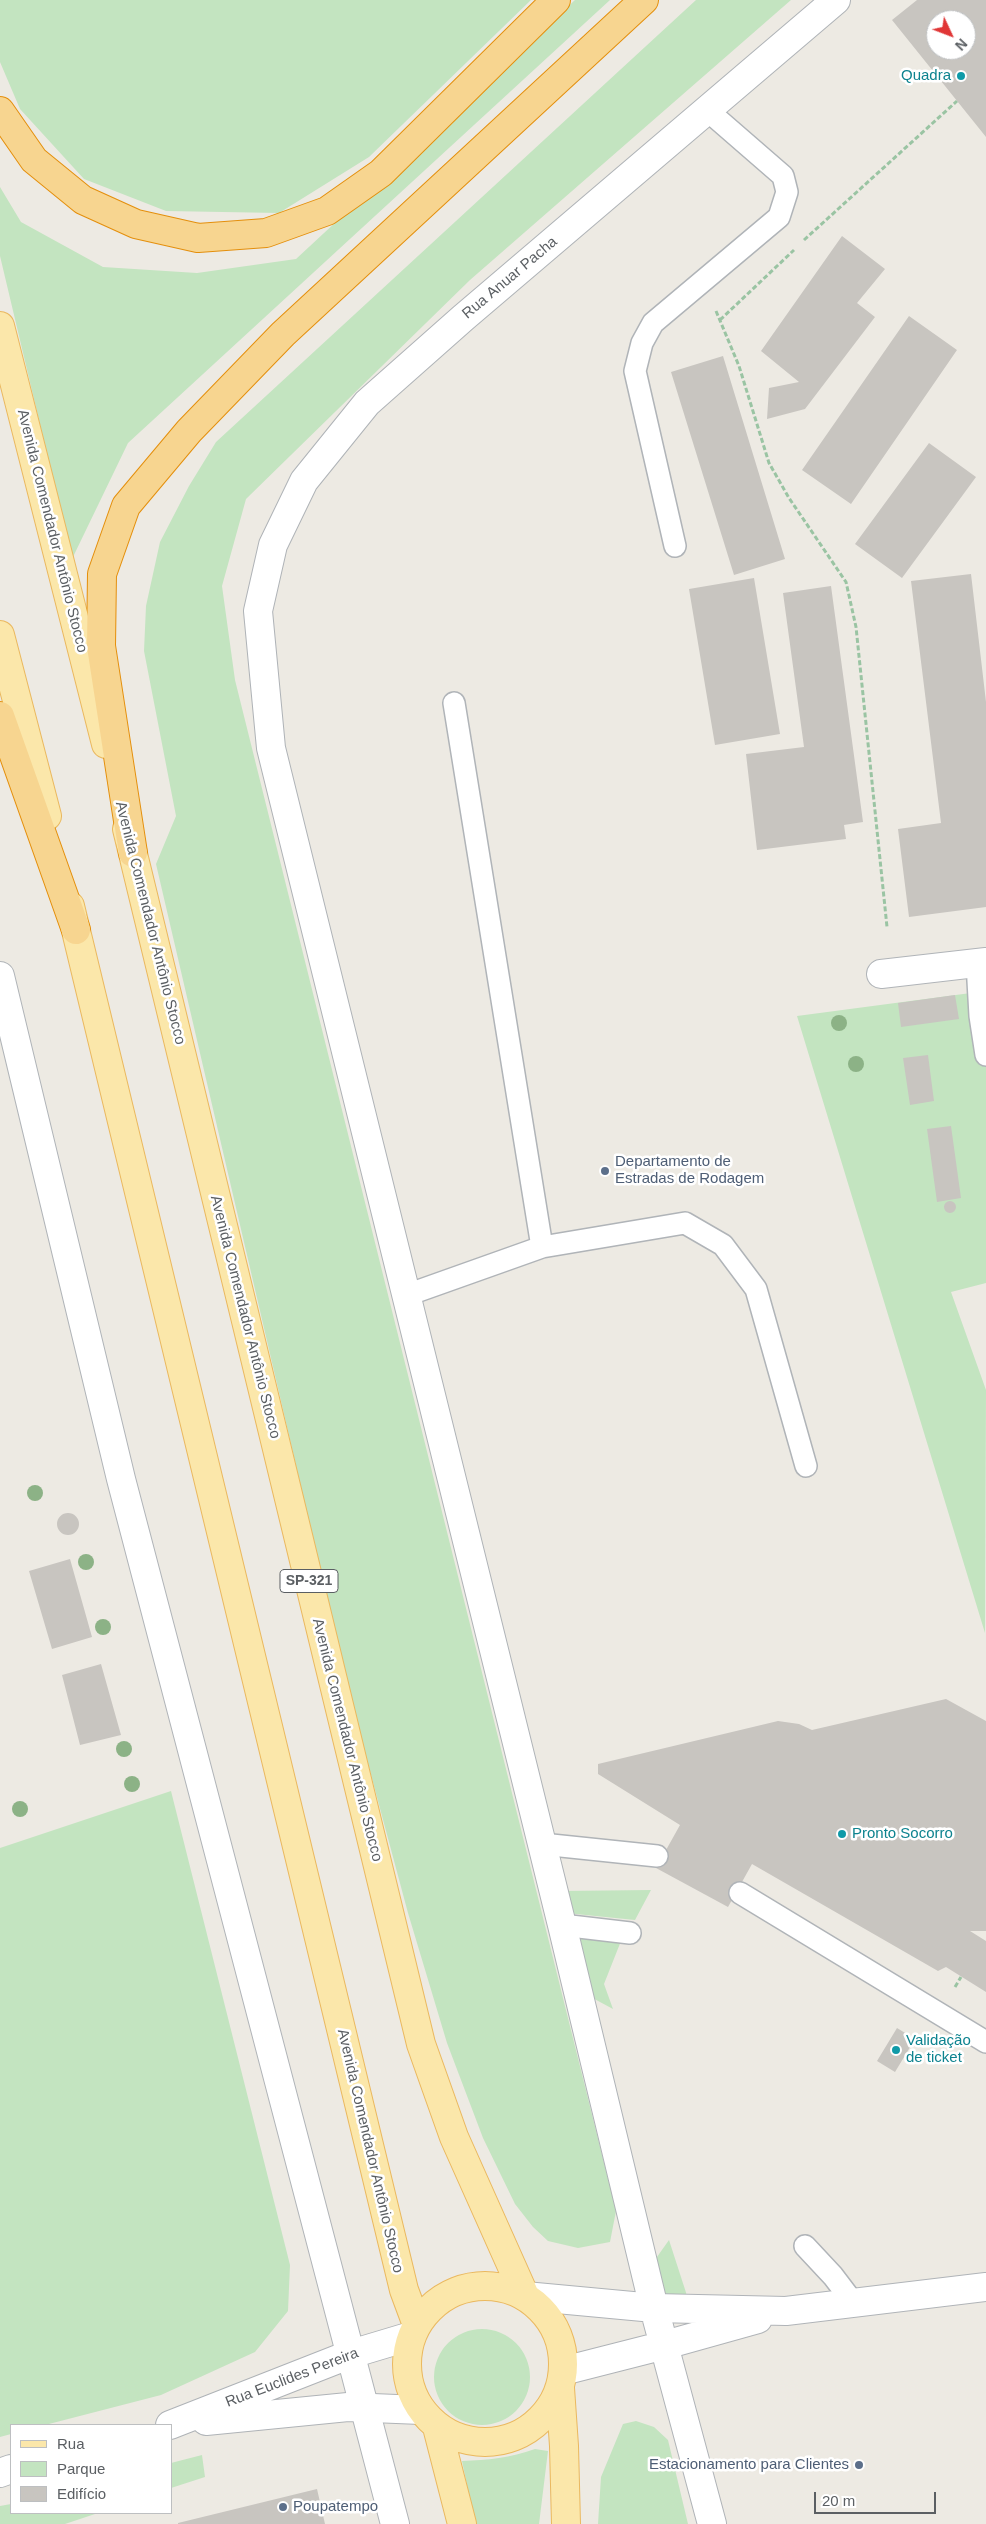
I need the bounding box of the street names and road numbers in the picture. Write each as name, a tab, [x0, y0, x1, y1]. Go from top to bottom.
street label: Rua Anuar Pacha	[459, 233, 561, 323]
street label: Avenida Comendador Antônio Stocco	[13, 408, 91, 654]
street label: Avenida Comendador Antônio Stocco	[111, 800, 189, 1046]
street label: Avenida Comendador Antônio Stocco	[206, 1194, 284, 1440]
road number: SP-321	[280, 1570, 338, 1592]
street label: Avenida Comendador Antônio Stocco	[308, 1617, 386, 1863]
street label: Avenida Comendador Antônio Stocco	[333, 2027, 407, 2275]
street label: Rua Euclides Pereira	[223, 2344, 361, 2412]

